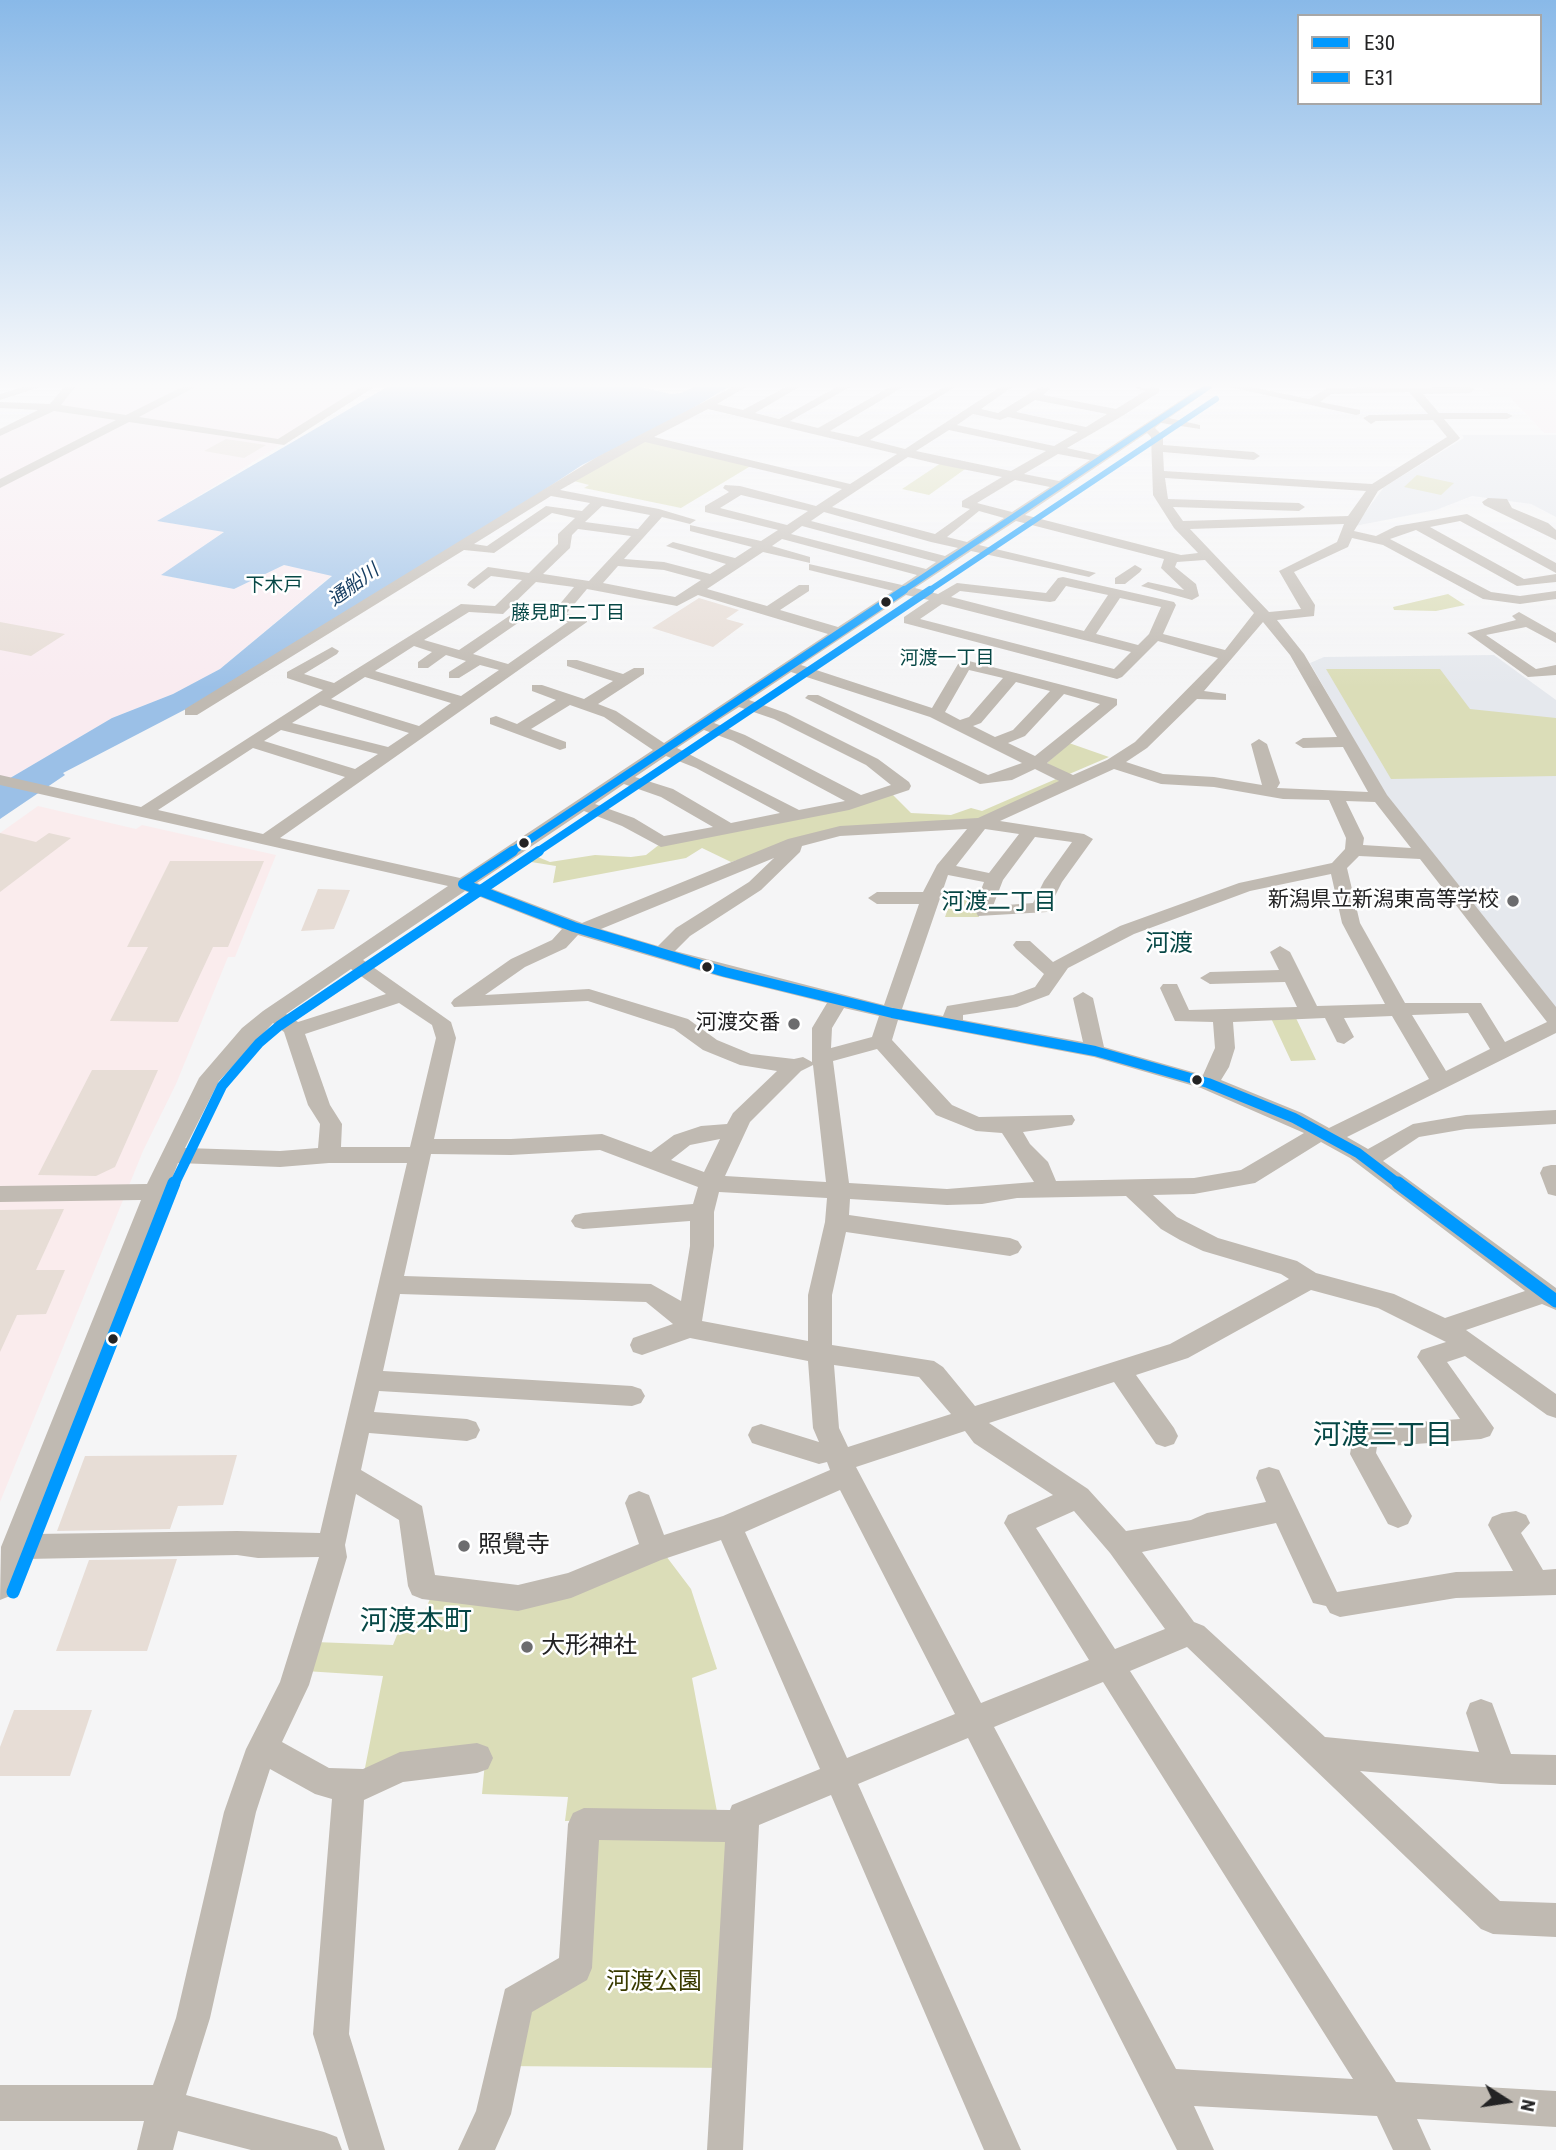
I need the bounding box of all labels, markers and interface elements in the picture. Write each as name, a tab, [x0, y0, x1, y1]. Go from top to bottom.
legend	[1297, 14, 1542, 105]
text: E30	[1364, 31, 1395, 55]
text: E31	[1364, 66, 1395, 90]
water label: 通船川	[324, 560, 384, 612]
district label: 下木戸	[246, 575, 302, 597]
unlabelled marker	[879, 595, 893, 609]
district label: 藤見町二丁目	[511, 603, 625, 625]
district label: 河渡一丁目	[900, 648, 994, 670]
unlabelled marker	[517, 836, 531, 850]
place label: 新潟県立新潟東高等学校	[1268, 888, 1499, 914]
district label: 河渡二丁目	[942, 889, 1056, 917]
marker: 新潟県立新潟東高等学校	[1505, 893, 1521, 909]
district label: 河渡	[1145, 931, 1193, 959]
unlabelled marker	[700, 960, 714, 974]
place label: 河渡交番	[696, 1011, 780, 1037]
marker: 河渡交番	[786, 1016, 802, 1032]
unlabelled marker	[1190, 1073, 1204, 1087]
unlabelled marker	[106, 1332, 120, 1346]
district label: 河渡三丁目	[1313, 1420, 1453, 1454]
place label: 照覺寺	[478, 1532, 550, 1560]
marker: 照覺寺	[456, 1538, 472, 1554]
district label: 河渡本町	[360, 1606, 472, 1640]
place label: 大形神社	[541, 1633, 637, 1661]
marker: 大形神社	[519, 1639, 535, 1655]
park label: 河渡公園	[606, 1969, 702, 1997]
north arrow	[1472, 2066, 1542, 2136]
text: N	[1516, 2097, 1540, 2114]

